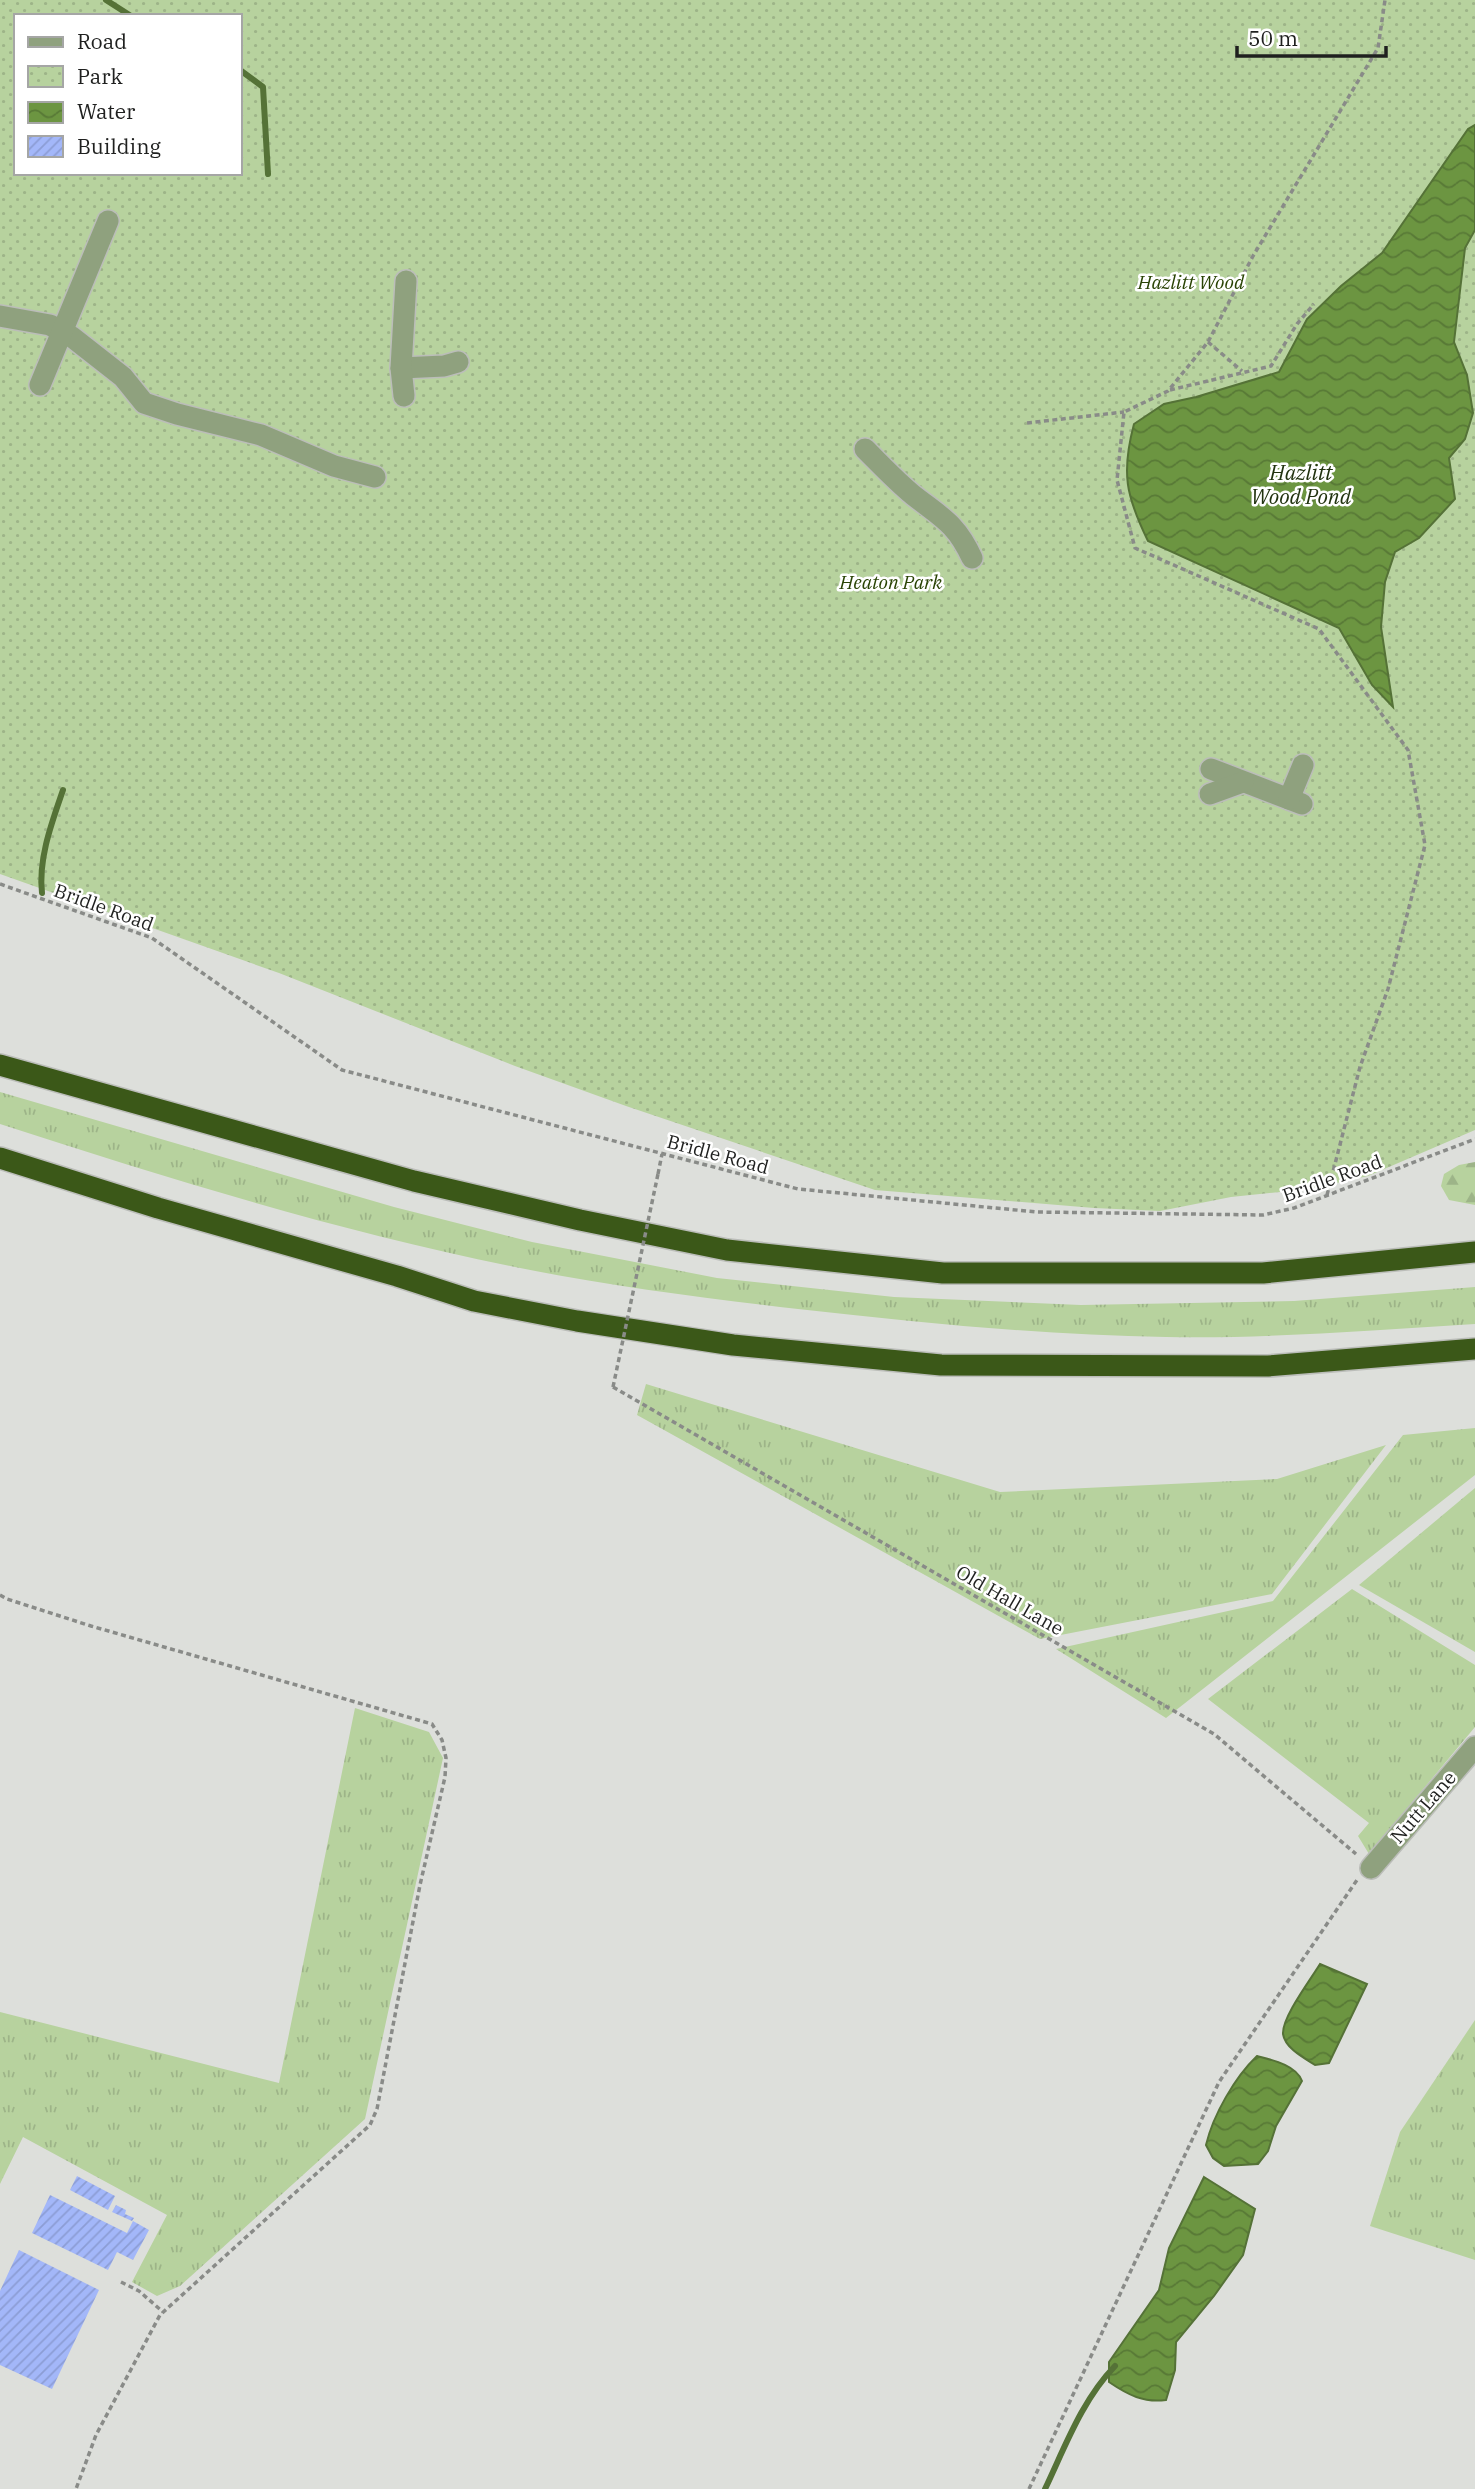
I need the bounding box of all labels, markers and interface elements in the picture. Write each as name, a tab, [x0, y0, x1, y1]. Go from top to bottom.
legend	[14, 14, 242, 175]
scale bar	[1237, 14, 1386, 58]
text: 50 m	[1248, 24, 1298, 52]
text: Road	[77, 27, 127, 55]
text: Park	[77, 62, 124, 90]
text: Water	[77, 97, 136, 125]
text: Building	[77, 132, 162, 160]
park label: Hazlitt Wood	[1137, 270, 1245, 294]
water label: Hazlitt Wood Pond	[1251, 458, 1352, 510]
park label: Heaton Park	[839, 570, 943, 594]
street label: Bridle Road	[51, 878, 157, 936]
street label: Bridle Road	[665, 1129, 771, 1179]
street label: Bridle Road	[1279, 1149, 1385, 1207]
street label: Old Hall Lane	[952, 1560, 1068, 1640]
street label: Nutt Lane	[1385, 1766, 1461, 1848]

